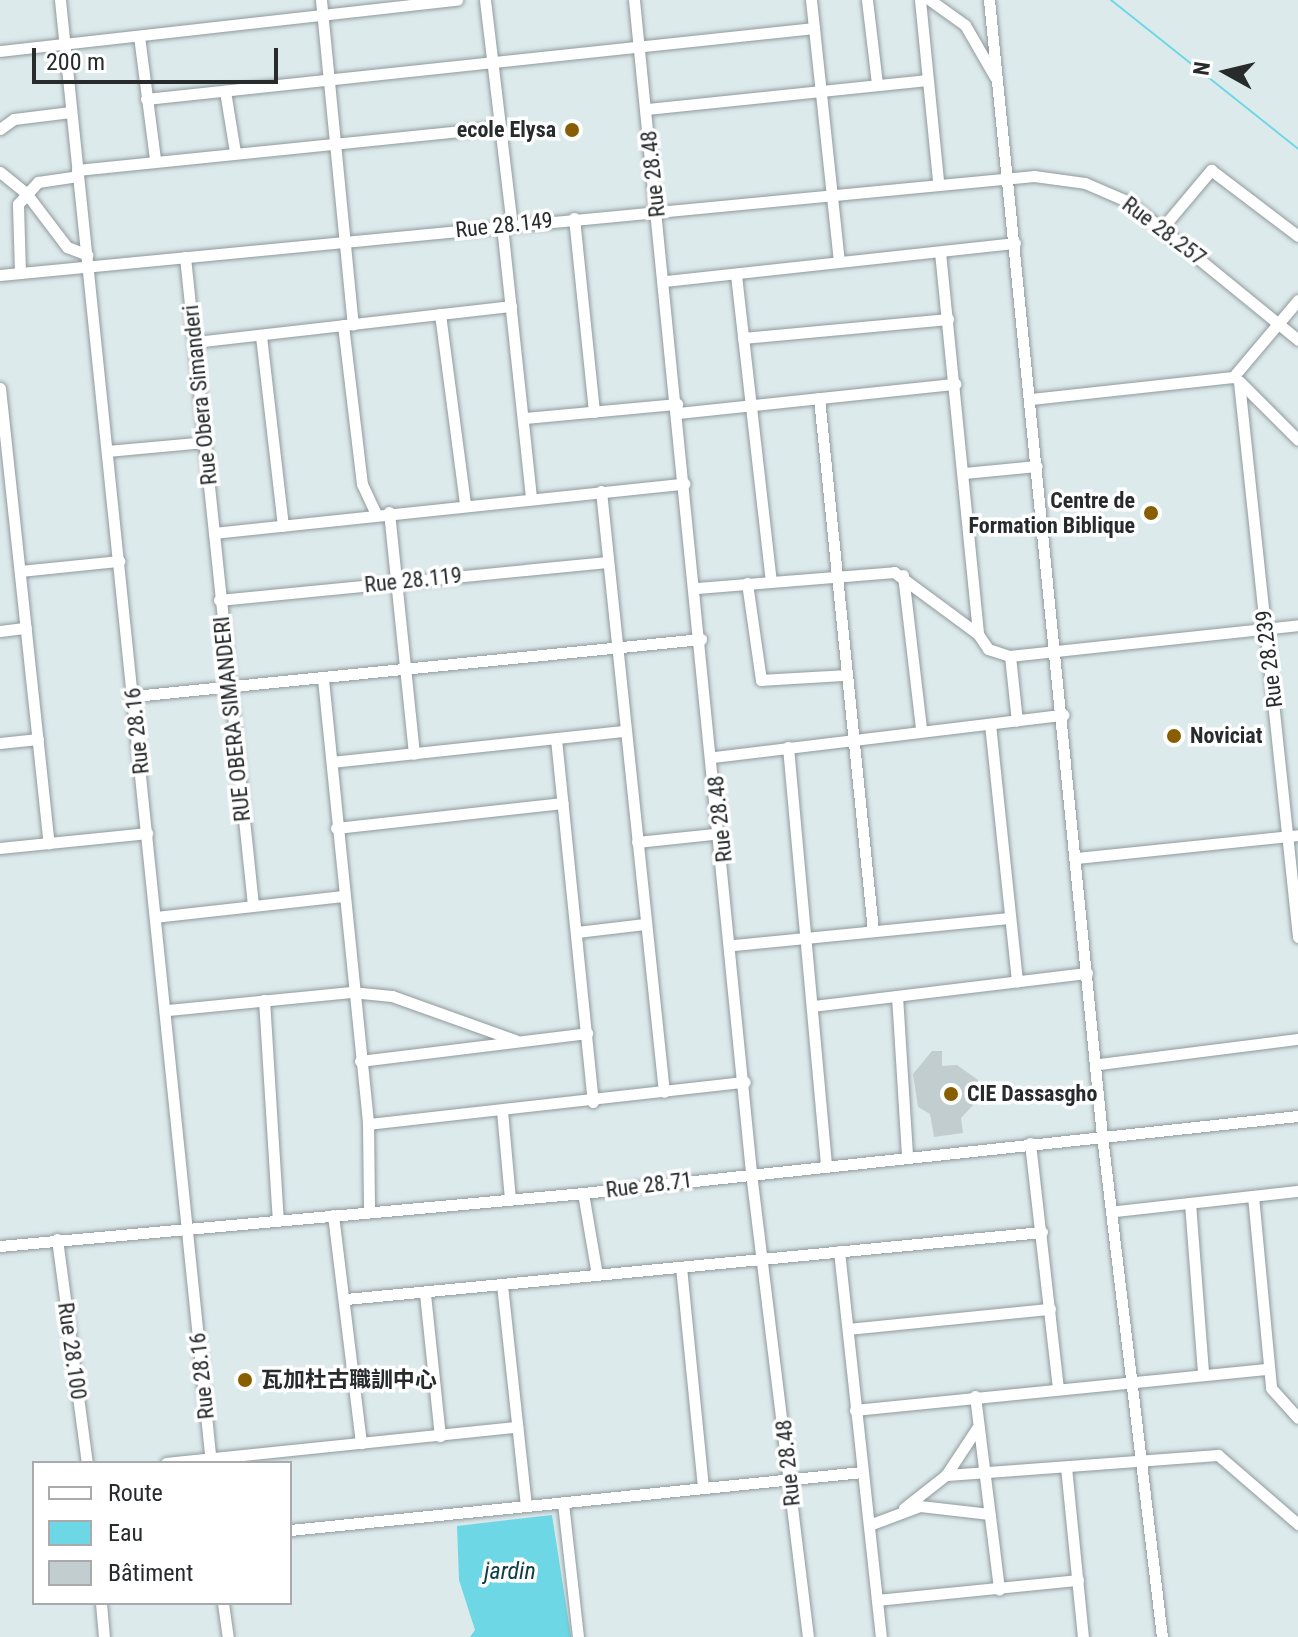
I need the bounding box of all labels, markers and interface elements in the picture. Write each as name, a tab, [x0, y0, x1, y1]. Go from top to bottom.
scale bar	[36, 32, 282, 82]
north arrow	[1186, 32, 1266, 112]
text: 200 m	[46, 48, 105, 76]
text: N	[1188, 60, 1215, 77]
place label: ecole Elysa	[457, 117, 556, 143]
marker: ecole Elysa	[563, 121, 581, 139]
street label: Rue 28.48	[635, 129, 671, 219]
street label: Rue 28.257	[1117, 191, 1211, 271]
street label: Rue 28.149	[454, 207, 554, 243]
street label: Rue Obera Simanderi	[177, 304, 223, 486]
place label: Centre de Formation Biblique	[969, 487, 1135, 538]
marker: Centre de Formation Biblique	[1142, 504, 1160, 522]
street label: Rue 28.119	[363, 562, 463, 598]
street label: Rue 28.239	[1250, 609, 1288, 709]
street label: RUE OBERA SIMANDERI	[208, 615, 256, 823]
street label: Rue 28.16	[119, 686, 155, 776]
place label: Noviciat	[1190, 723, 1262, 749]
marker: Noviciat	[1165, 727, 1183, 745]
street label: Rue 28.48	[702, 774, 738, 864]
place label: CIE Dassasgho	[967, 1081, 1097, 1107]
marker: CIE Dassasgho	[942, 1085, 960, 1103]
street label: Rue 28.71	[604, 1167, 694, 1203]
street label: Rue 28.100	[52, 1301, 92, 1401]
street label: Rue 28.16	[184, 1331, 220, 1421]
place label: 瓦加杜古職訓中心	[261, 1367, 437, 1393]
marker: 瓦加杜古職訓中心	[236, 1371, 254, 1389]
street label: Rue 28.48	[770, 1418, 806, 1508]
legend	[32, 1461, 292, 1605]
text: Route	[108, 1479, 163, 1507]
text: Eau	[108, 1519, 143, 1547]
water label: jardin	[484, 1558, 536, 1586]
text: Bâtiment	[108, 1559, 193, 1587]

